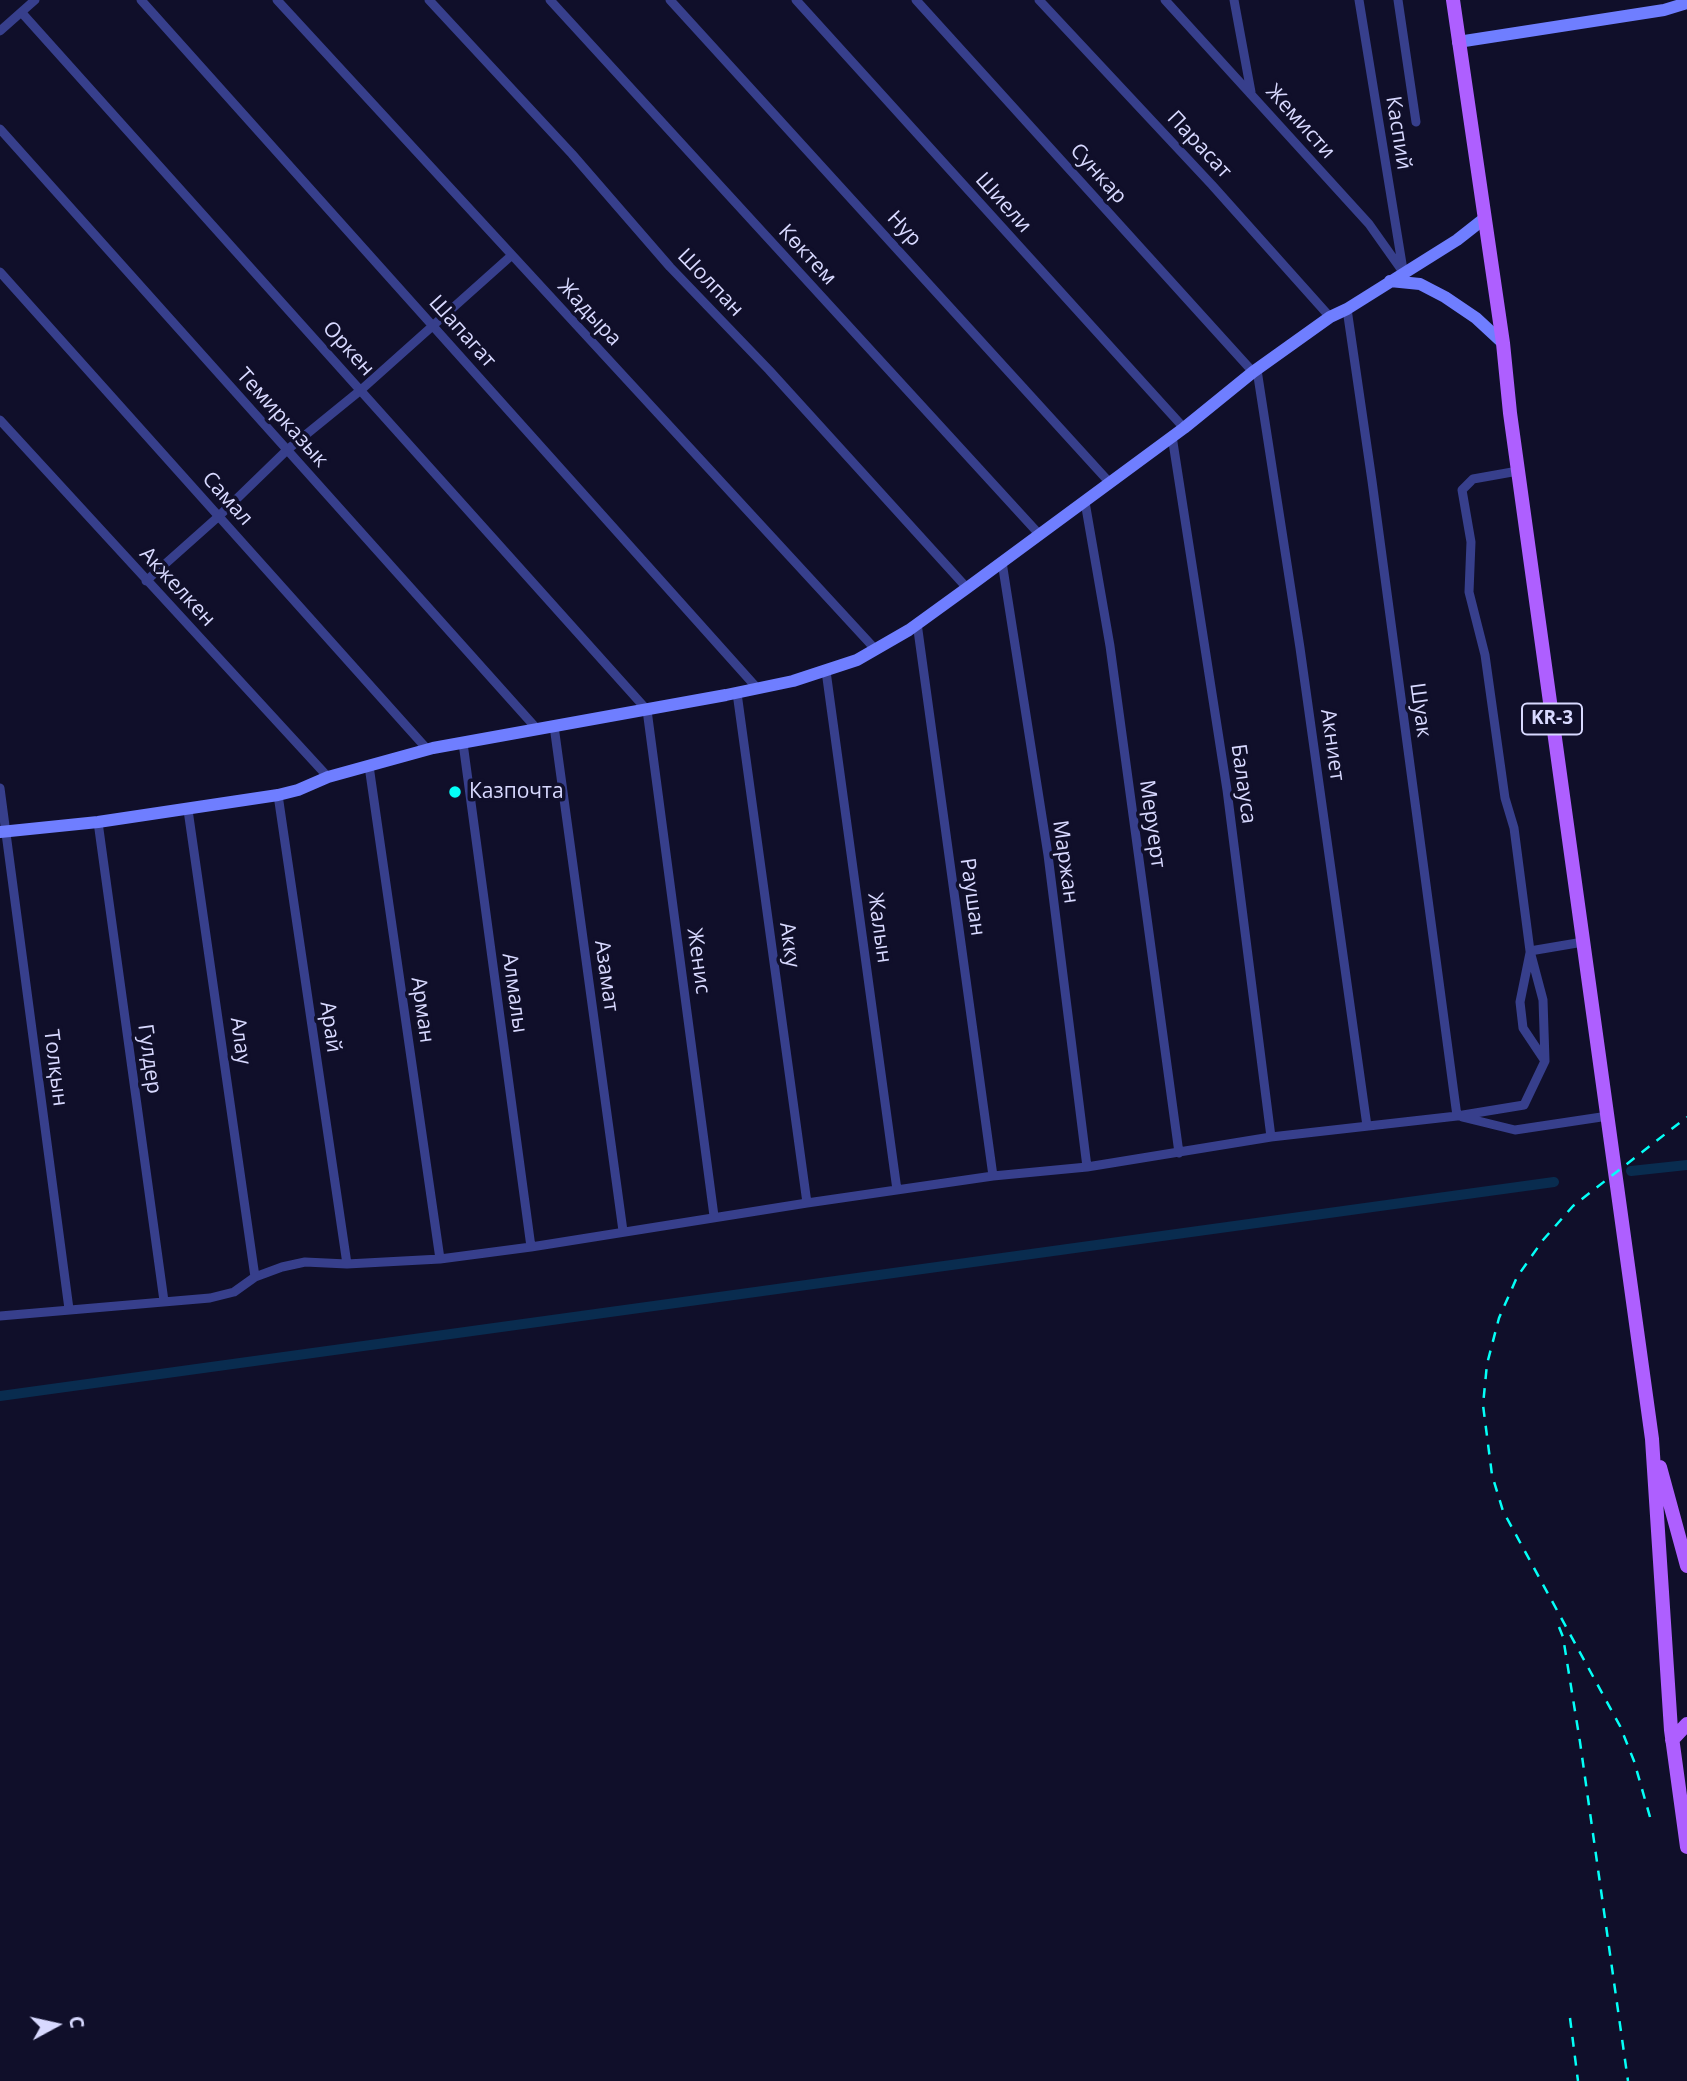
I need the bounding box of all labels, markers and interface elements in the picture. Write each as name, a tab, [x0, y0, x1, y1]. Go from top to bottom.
street label: Жемисти	[1260, 80, 1340, 164]
street label: Каспий	[1380, 94, 1416, 172]
street label: Парасат	[1161, 106, 1237, 184]
street label: Сункар	[1064, 139, 1132, 209]
street label: Шиели	[969, 168, 1037, 238]
street label: Нур	[882, 206, 926, 252]
street label: Көктем	[773, 220, 841, 290]
street label: Шолпан	[672, 244, 748, 322]
street label: Жадыра	[552, 274, 626, 352]
street label: Шапагат	[423, 291, 501, 373]
street label: Оркен	[317, 316, 379, 382]
street label: Темирказык	[231, 363, 333, 473]
street label: Самал	[196, 467, 258, 531]
street label: Акжелкен	[134, 542, 220, 632]
street label: Шуак	[1404, 681, 1436, 739]
road number: KR-3	[1522, 704, 1582, 734]
street label: Акниет	[1314, 707, 1350, 783]
street label: Балауса	[1225, 742, 1261, 826]
street label: Меруерт	[1133, 778, 1171, 870]
place label: Казпочта	[469, 779, 564, 805]
marker: Казпочта	[447, 784, 463, 800]
street label: Маржан	[1047, 819, 1083, 905]
street label: Раушан	[954, 856, 990, 938]
street label: Жалын	[862, 891, 896, 965]
street label: Акку	[773, 921, 805, 969]
street label: Женис	[681, 926, 715, 996]
street label: Азамат	[589, 939, 623, 1013]
street label: Алмалы	[496, 951, 532, 1035]
street label: Арман	[405, 975, 439, 1045]
street label: Арай	[314, 1000, 346, 1054]
street label: Алау	[224, 1016, 256, 1066]
street label: Гулдер	[132, 1023, 166, 1095]
street label: Толқын	[38, 1028, 72, 1108]
north arrow	[21, 1990, 91, 2060]
text: С	[63, 2014, 91, 2030]

